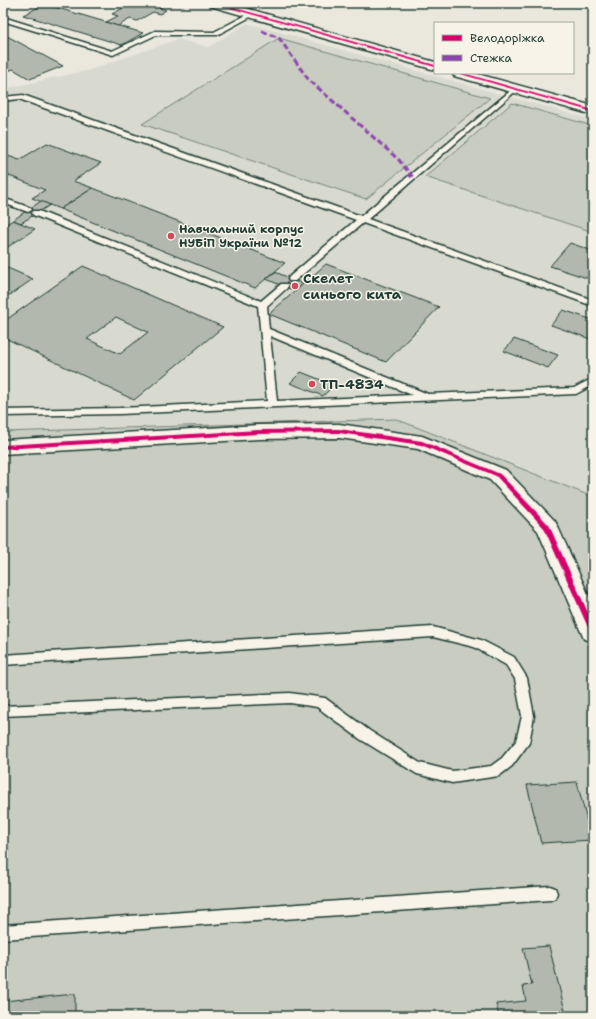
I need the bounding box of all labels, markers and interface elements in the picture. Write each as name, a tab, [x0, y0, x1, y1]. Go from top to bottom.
legend	[434, 22, 574, 74]
text: Велодоріжка	[470, 30, 545, 46]
text: Стежка	[470, 50, 512, 66]
place label: Навчальний корпус НУБіП України №12	[179, 221, 304, 251]
marker: Навчальний корпус НУБіП України №12	[166, 231, 176, 241]
place label: Скелет синього кита	[303, 269, 402, 303]
marker: Скелет синього кита	[290, 281, 300, 291]
place label: ТП-4834	[320, 375, 384, 393]
marker: ТП-4834	[307, 379, 317, 389]

